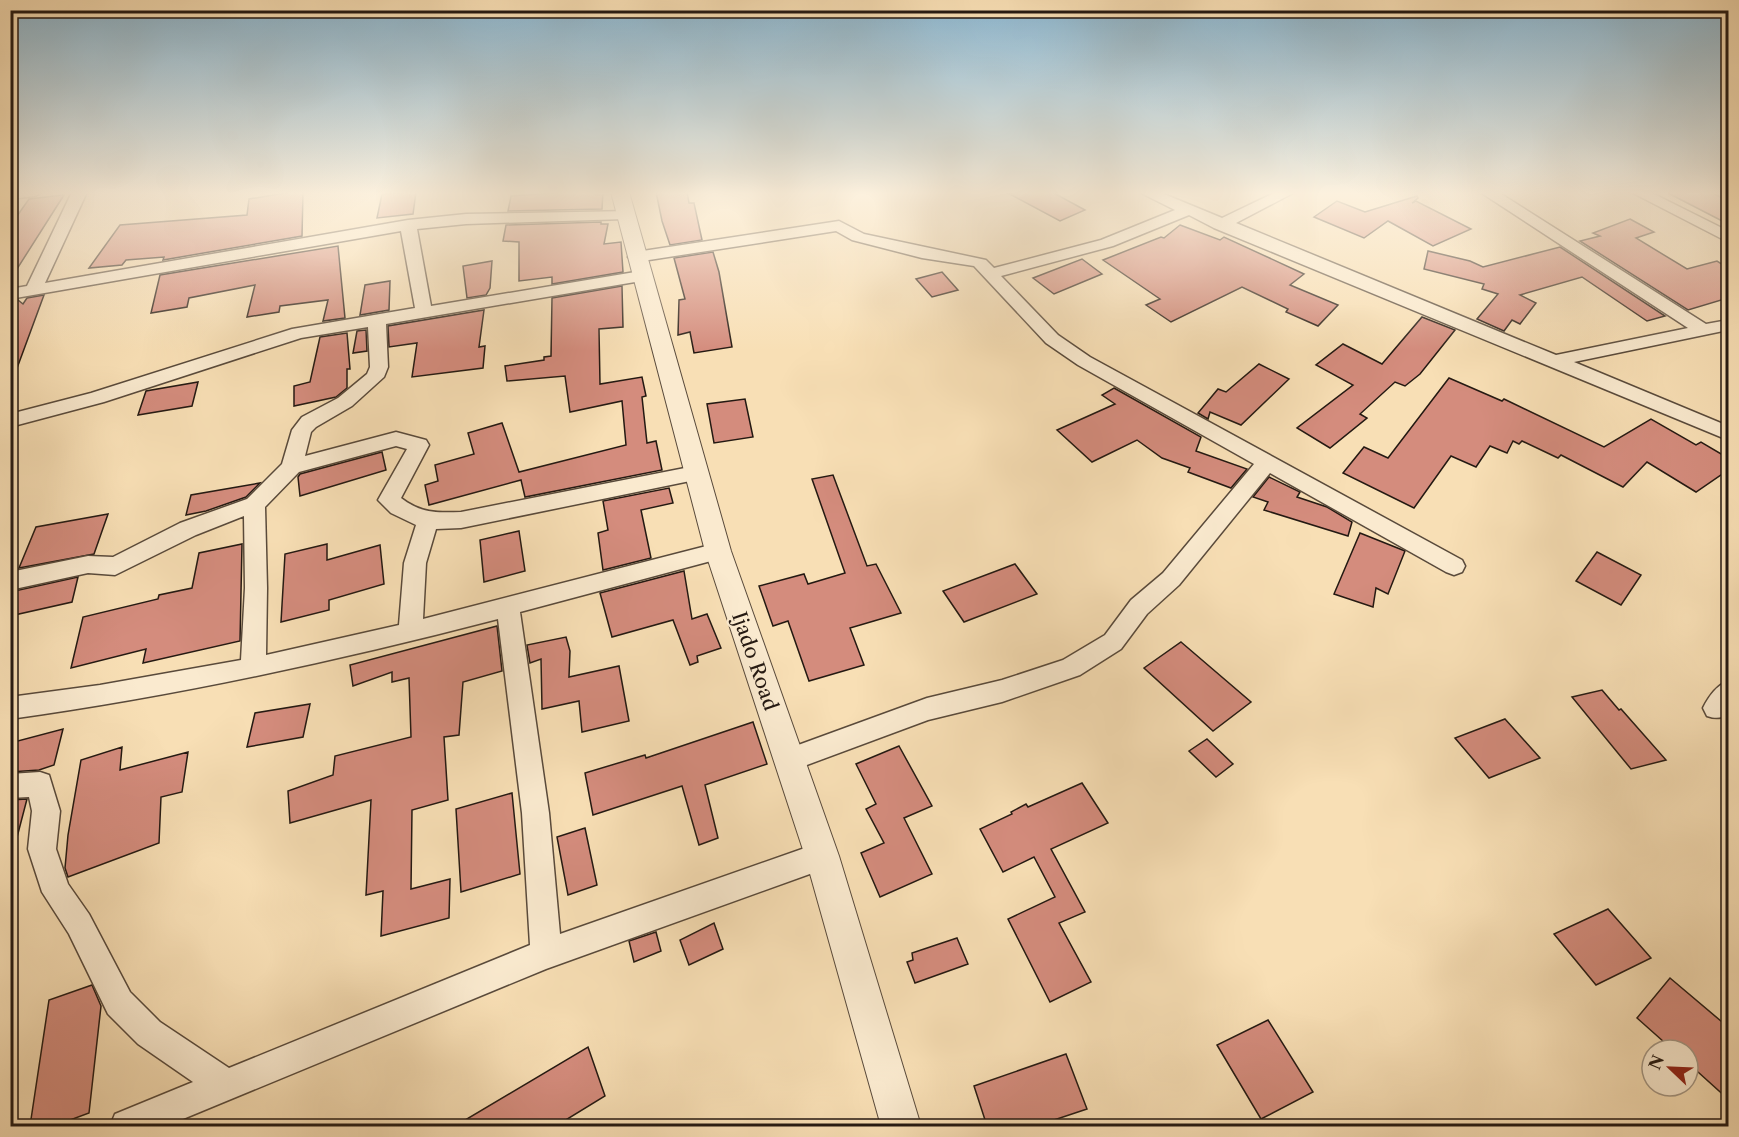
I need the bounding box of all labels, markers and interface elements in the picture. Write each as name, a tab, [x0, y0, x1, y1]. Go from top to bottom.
street label: Ijado Road	[727, 608, 783, 714]
north arrow	[1640, 1038, 1700, 1098]
text: N	[1644, 1052, 1668, 1072]

